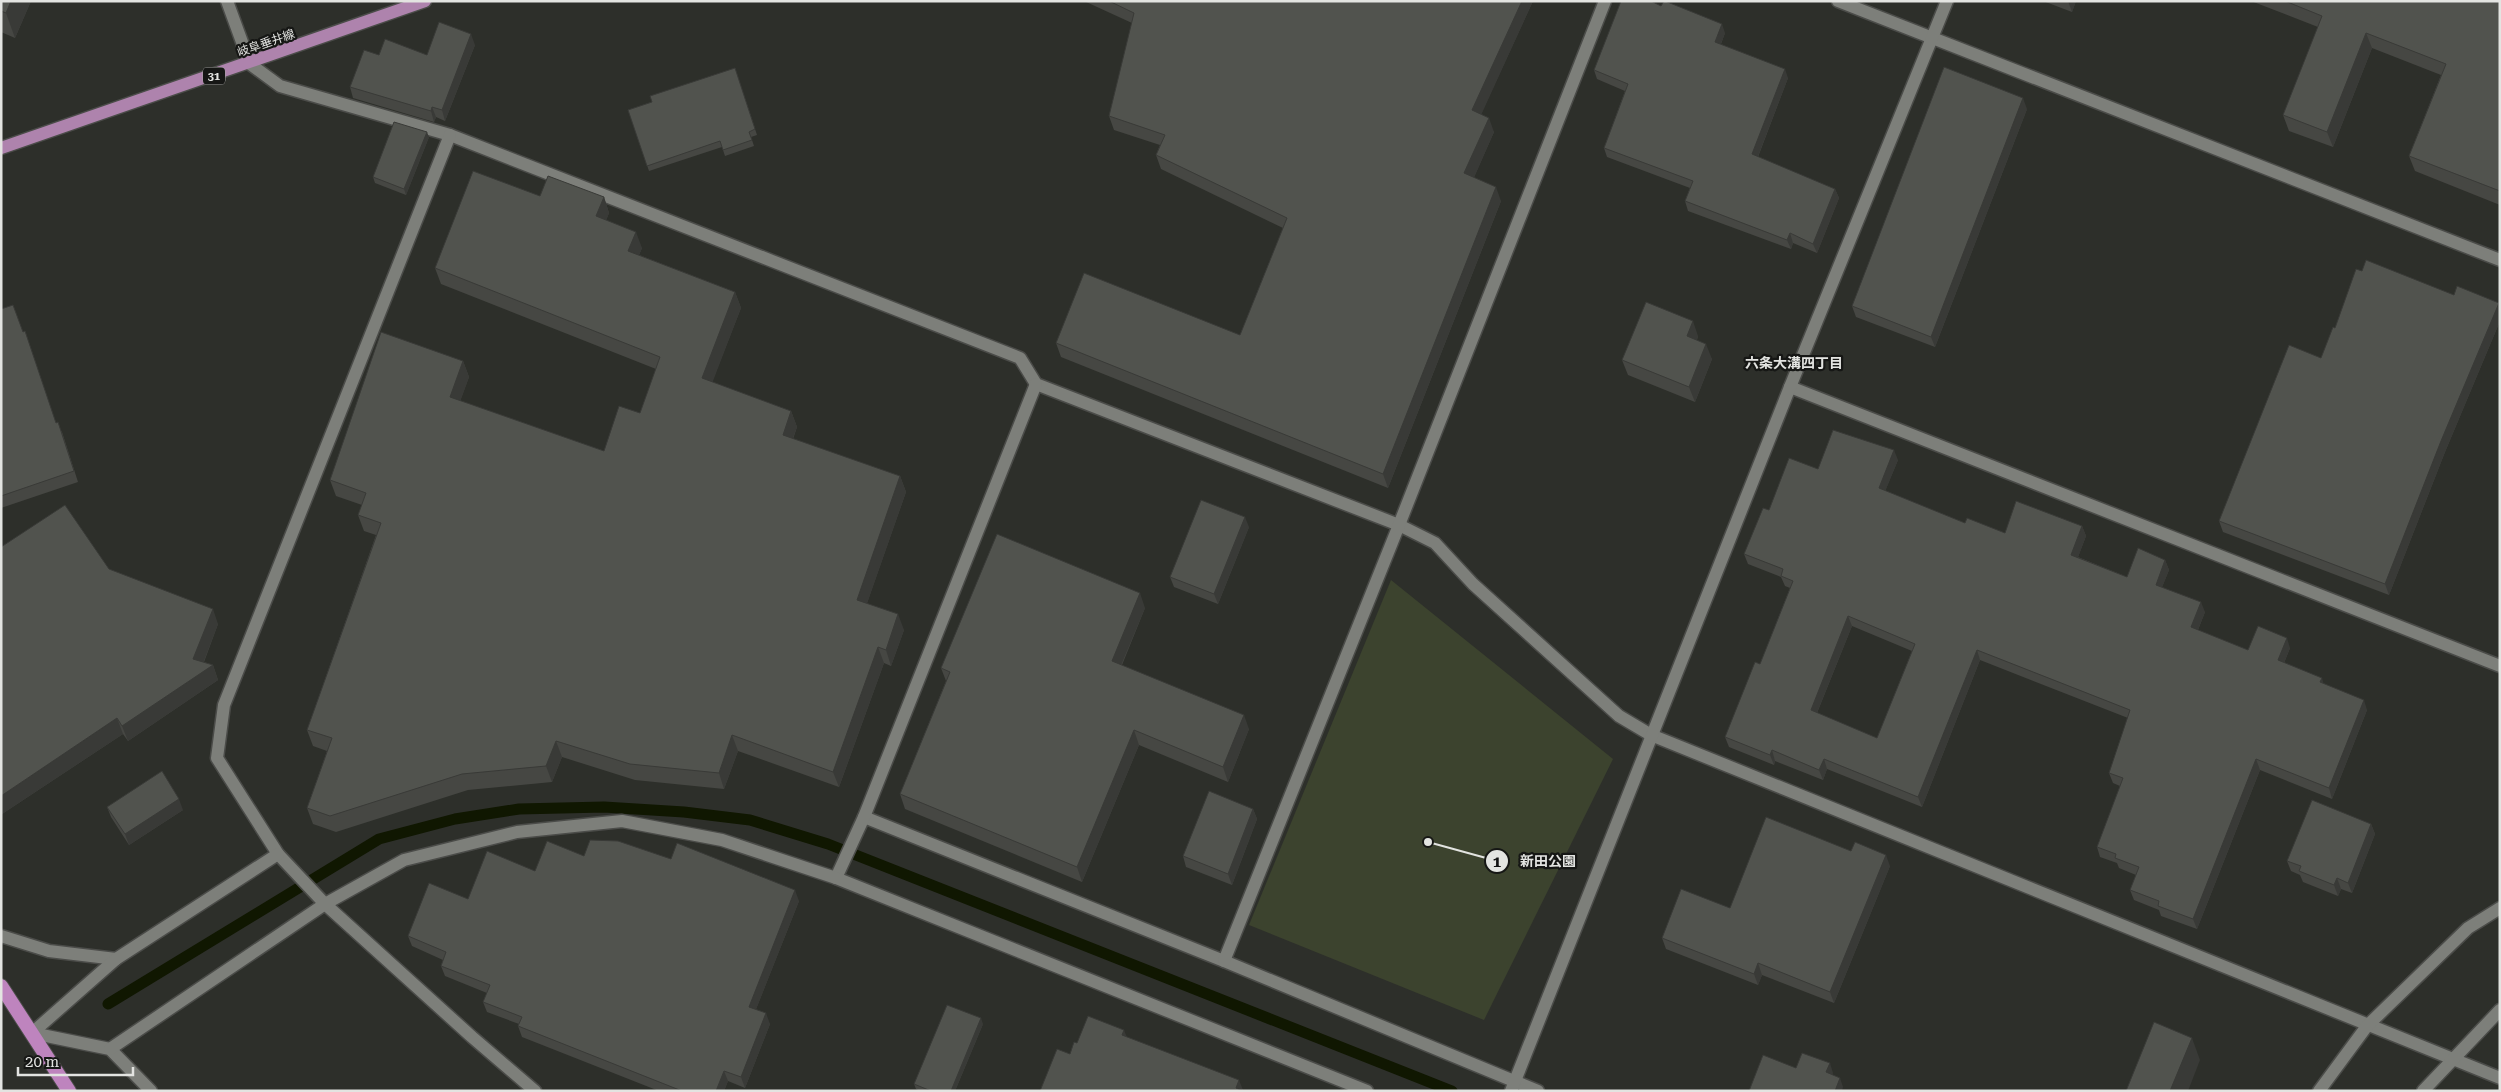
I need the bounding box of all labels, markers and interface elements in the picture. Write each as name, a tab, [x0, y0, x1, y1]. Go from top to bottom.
street label: 岐阜垂井線	[235, 27, 297, 59]
road number: 31	[203, 68, 225, 84]
district label: 六条大溝四丁目	[1745, 355, 1843, 371]
callout: 新田公園	[1485, 847, 1586, 876]
text: 1	[1493, 853, 1502, 871]
text: 新田公園	[1520, 853, 1576, 869]
scale bar	[18, 1044, 132, 1076]
text: 20 m	[25, 1053, 60, 1071]

